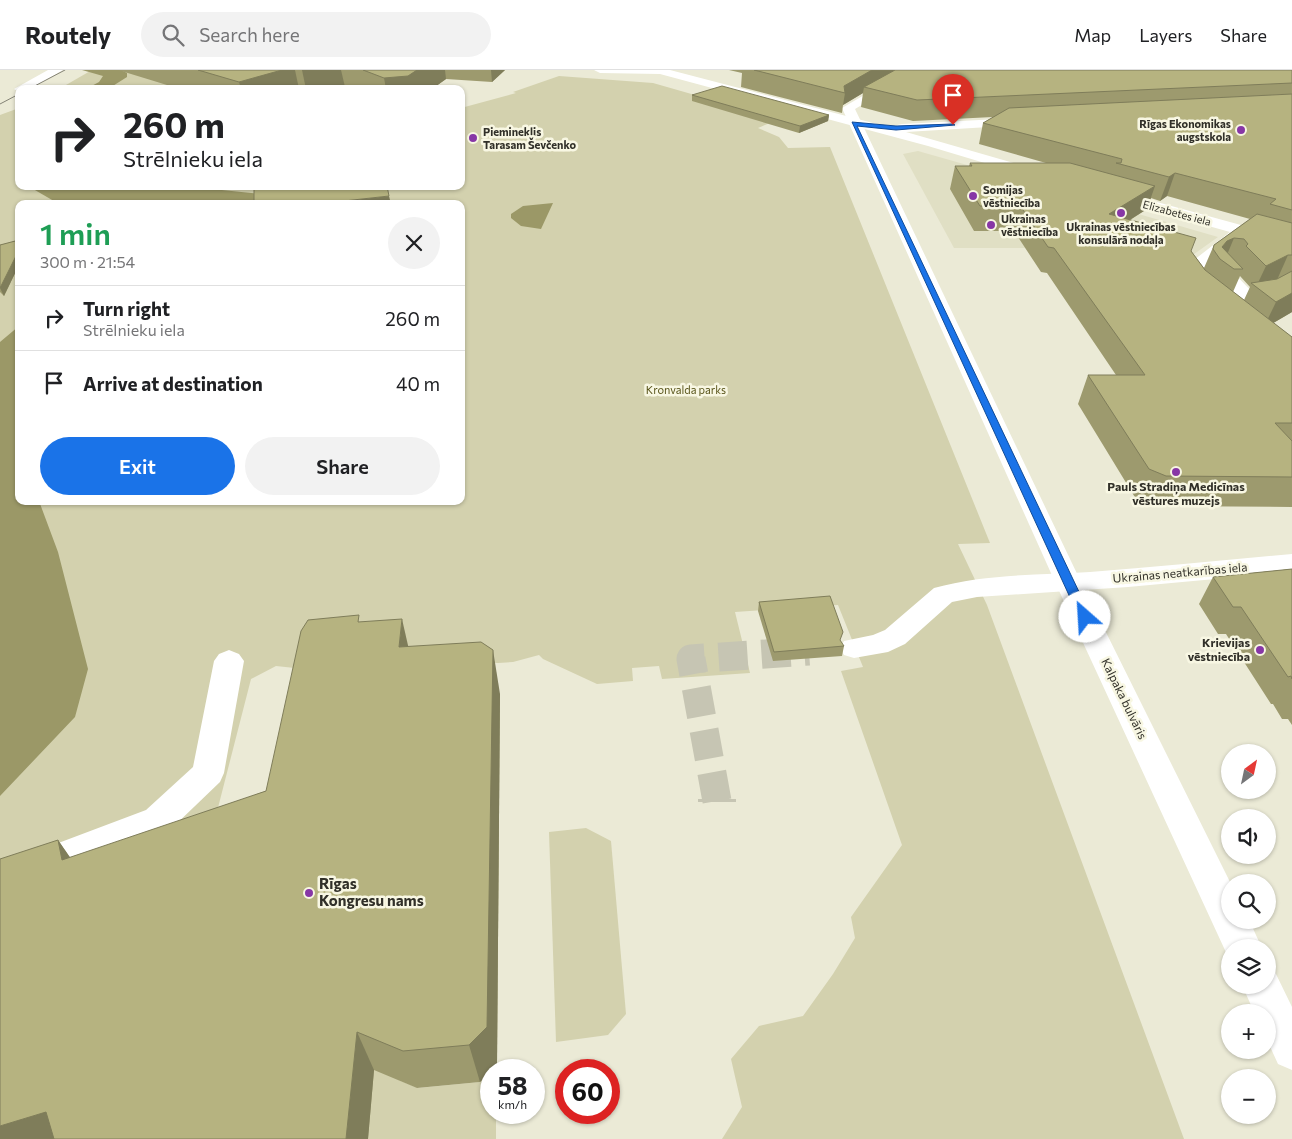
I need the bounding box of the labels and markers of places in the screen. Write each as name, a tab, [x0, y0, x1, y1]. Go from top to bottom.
pin	[932, 74, 974, 125]
place label: Rīgas Ekonomikas augstskola	[1139, 117, 1231, 143]
marker: Rīgas Ekonomikas augstskola	[1235, 124, 1247, 136]
place label: Piemineklis Tarasam Ševčenko	[483, 125, 576, 151]
marker: Piemineklis Tarasam Ševčenko	[467, 132, 479, 144]
place label: Somijas vēstniecība	[983, 183, 1040, 209]
marker: Somijas vēstniecība	[967, 190, 979, 202]
marker: Ukrainas vēstniecības konsulārā nodaļa	[1115, 207, 1127, 219]
place label: Ukrainas vēstniecība	[1001, 212, 1058, 238]
marker: Ukrainas vēstniecība	[985, 219, 997, 231]
place label: Ukrainas vēstniecības konsulārā nodaļa	[1066, 220, 1176, 248]
marker: Pauls Stradiņa Medicīnas vēstures muzejs	[1170, 466, 1182, 478]
place label: Pauls Stradiņa Medicīnas vēstures muzejs	[1107, 479, 1245, 507]
place label: Krievijas vēstniecība	[1188, 635, 1250, 663]
marker: Krievijas vēstniecība	[1254, 644, 1266, 656]
place label: Rīgas Kongresu nams	[319, 874, 424, 909]
marker: Rīgas Kongresu nams	[303, 887, 315, 899]

